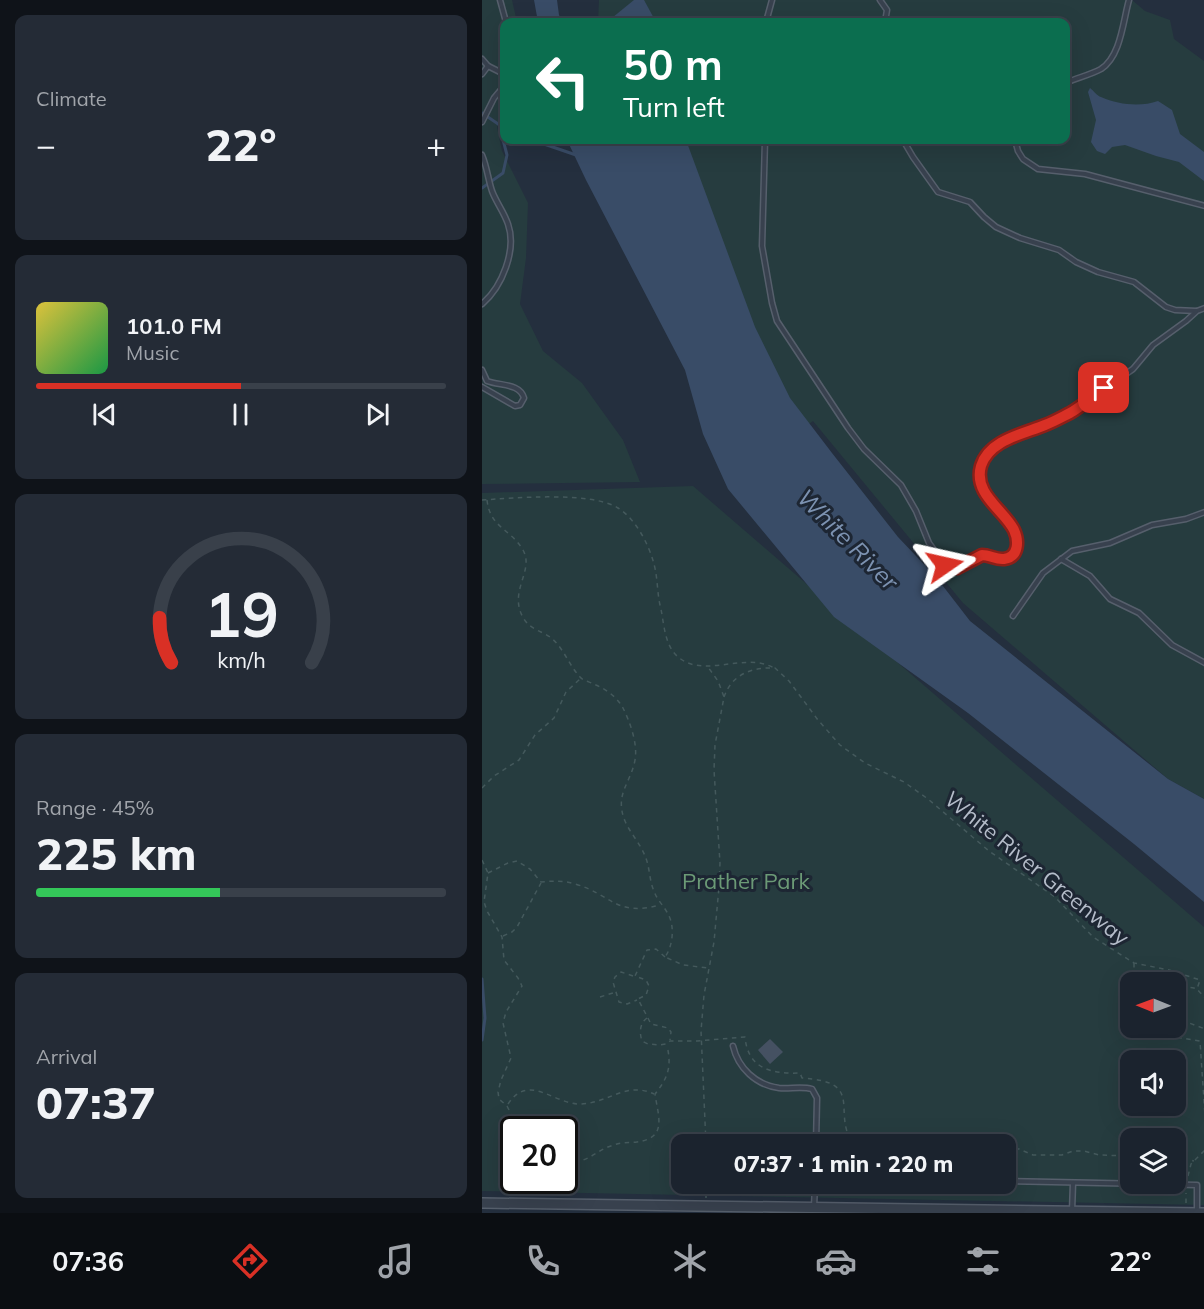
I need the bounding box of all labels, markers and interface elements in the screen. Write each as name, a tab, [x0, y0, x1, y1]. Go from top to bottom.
text: 50 m	[623, 38, 723, 91]
icon: left	[524, 42, 602, 120]
text: Climate	[36, 86, 107, 111]
text: Turn left	[623, 90, 725, 124]
text: 22°	[205, 116, 277, 172]
text: −	[36, 124, 56, 165]
text: +	[426, 124, 446, 165]
text: 101.0 FM	[126, 312, 222, 340]
text: Music	[126, 340, 179, 365]
pin	[1078, 362, 1129, 413]
icon: arrive	[1087, 371, 1120, 404]
icon: previous	[88, 398, 121, 431]
icon: pause	[224, 398, 257, 431]
icon: next	[361, 398, 394, 431]
water label: White River	[791, 482, 906, 597]
position arrow	[913, 533, 977, 597]
text: 19	[204, 575, 278, 654]
text: km/h	[217, 647, 265, 674]
street label: White River Greenway	[939, 785, 1135, 951]
text: Range · 45%	[36, 795, 154, 820]
text: 225 km	[36, 825, 197, 881]
park label: Prather Park	[682, 867, 811, 895]
north arrow	[1120, 972, 1186, 1038]
map controls	[1120, 972, 1186, 1194]
text: Arrival	[36, 1044, 97, 1069]
button: sound	[1120, 1050, 1186, 1116]
text: 07:37	[36, 1074, 156, 1130]
speed limit sign: 20	[500, 1116, 578, 1194]
button: layers	[1120, 1128, 1186, 1194]
text: 07:37 · 1 min · 220 m	[734, 1150, 953, 1178]
icon: directions	[229, 1240, 271, 1282]
icon: music	[375, 1240, 417, 1282]
icon: phone	[522, 1240, 564, 1282]
icon: climate	[669, 1240, 711, 1282]
icon: car	[815, 1240, 857, 1282]
icon: filters	[962, 1240, 1004, 1282]
text: 07:36	[52, 1244, 124, 1278]
text: 22°	[1109, 1244, 1152, 1278]

